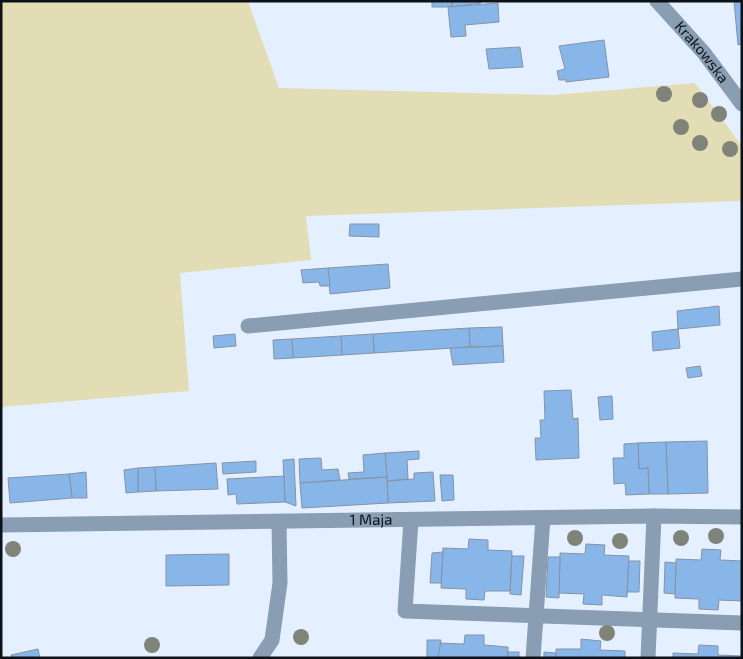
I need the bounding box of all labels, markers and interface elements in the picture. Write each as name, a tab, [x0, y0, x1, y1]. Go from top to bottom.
street label: Krakowska	[672, 17, 733, 86]
street label: 1 Maja	[349, 510, 392, 529]

